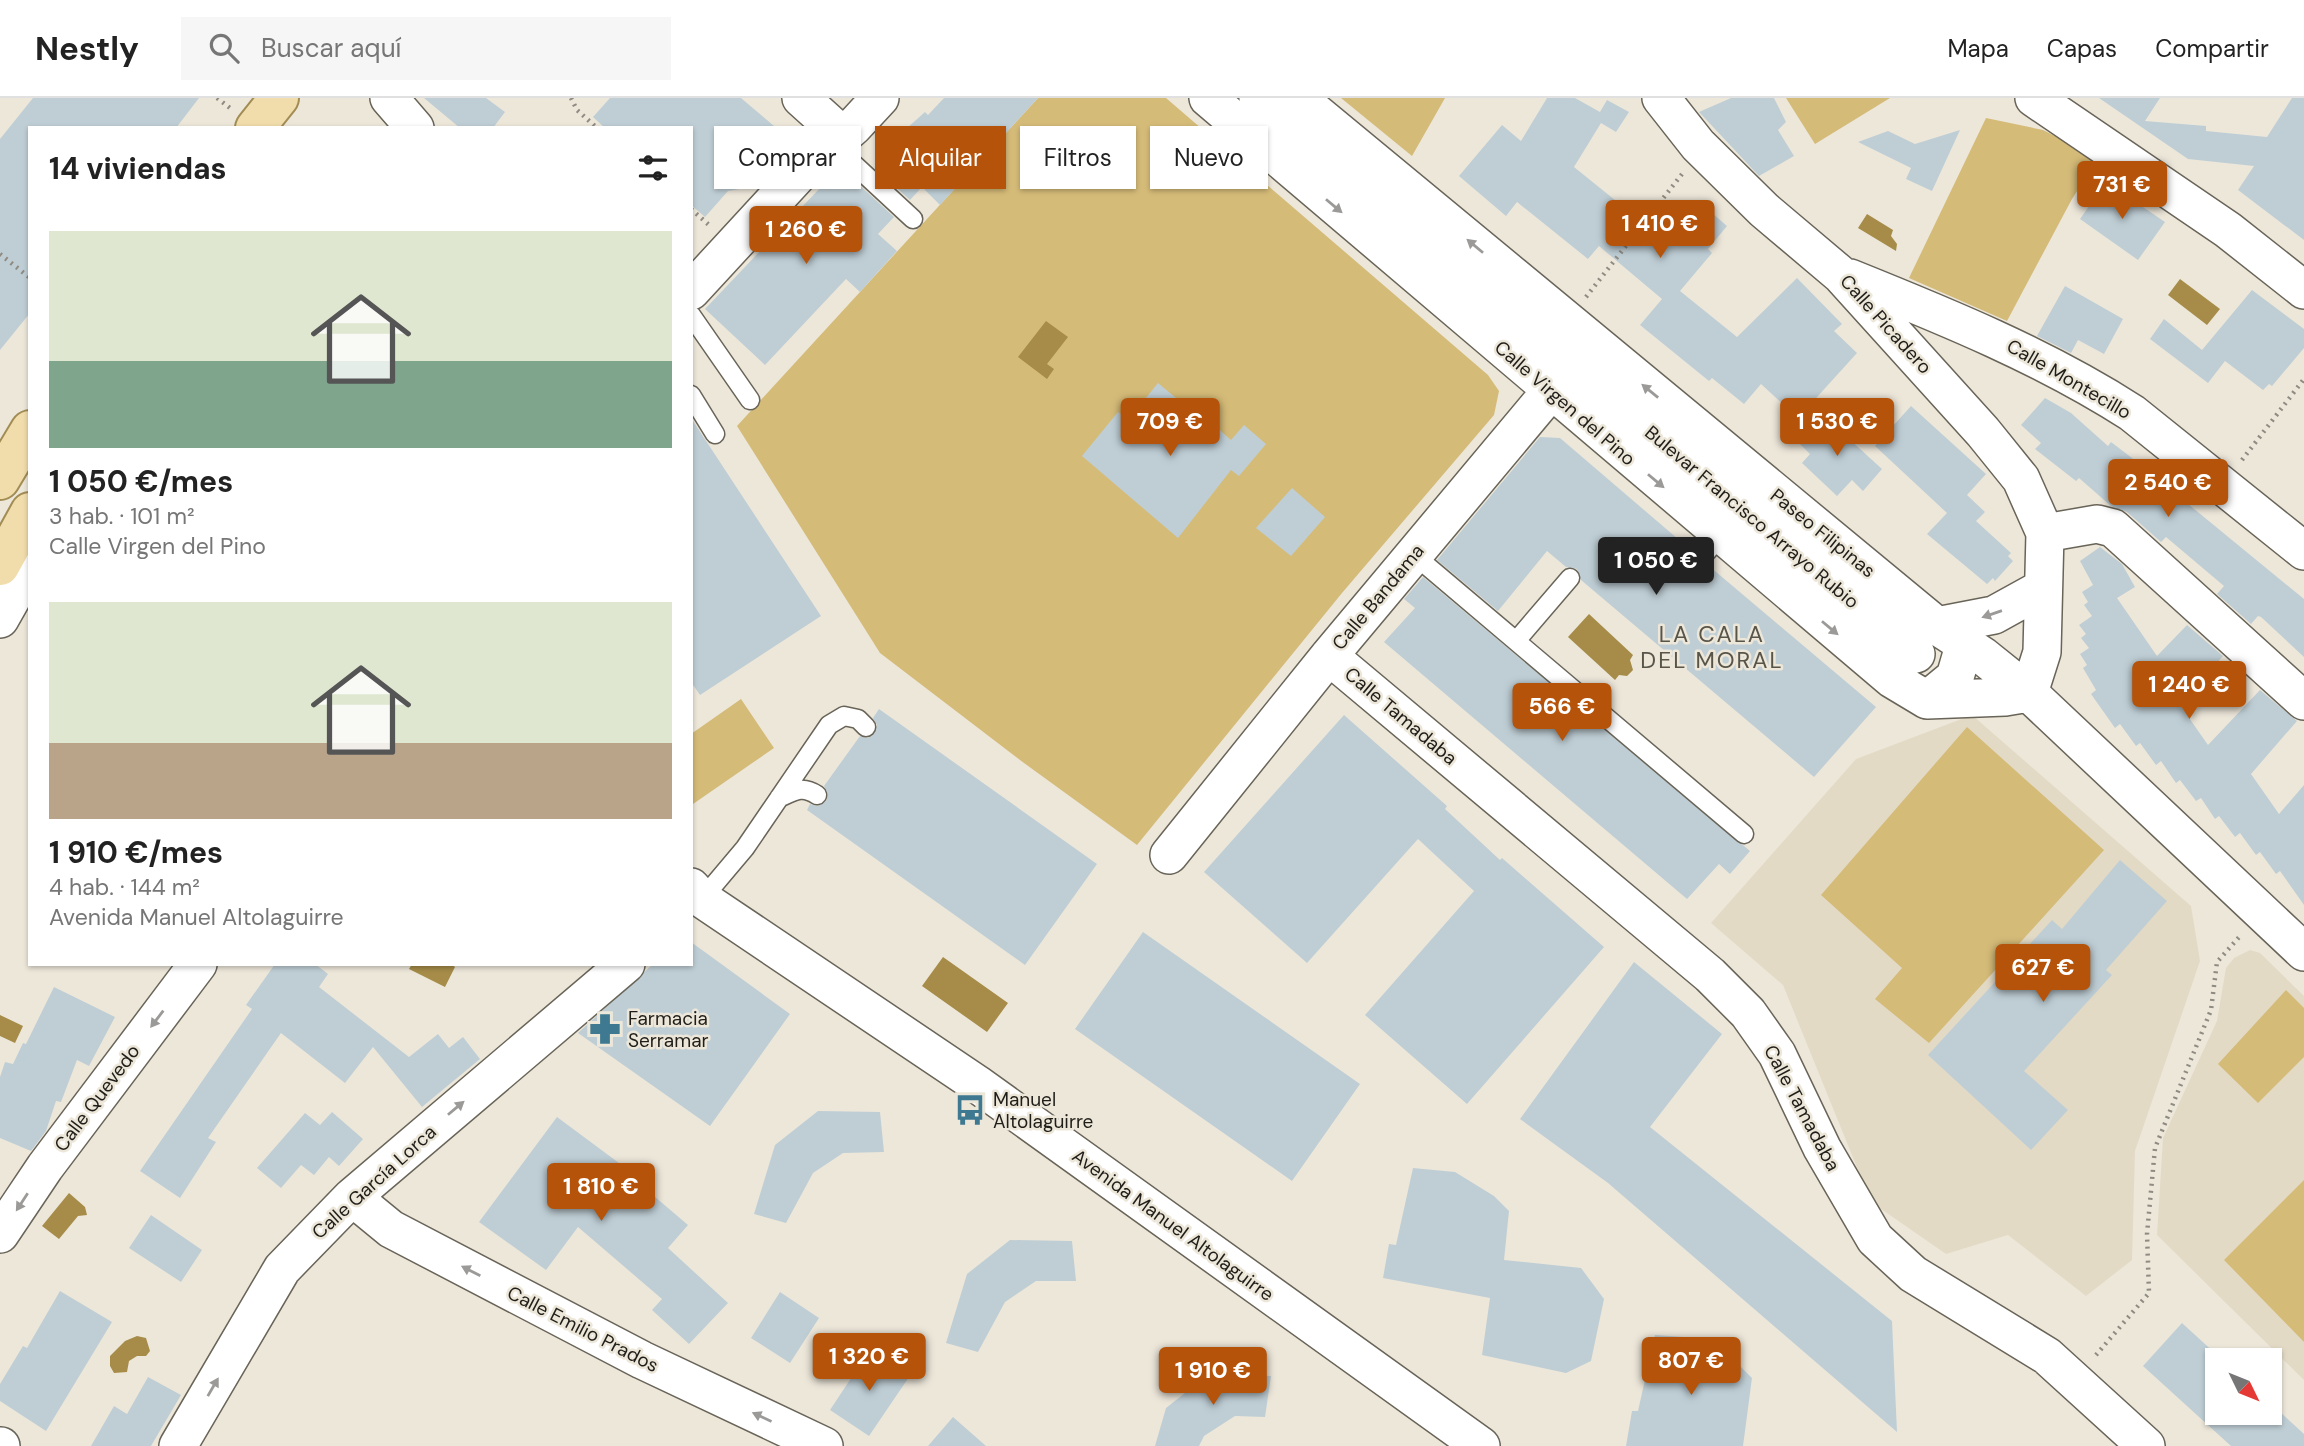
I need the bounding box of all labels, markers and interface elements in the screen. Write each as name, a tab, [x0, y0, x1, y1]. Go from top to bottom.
search box	[181, 17, 671, 80]
text: Nestly	[35, 27, 139, 70]
icon: search	[205, 29, 243, 67]
text: Buscar aquí	[261, 31, 401, 65]
text: Mapa	[1947, 33, 2009, 64]
text: Capas	[2047, 33, 2117, 64]
text: Compartir	[2155, 33, 2269, 64]
chip: Comprar	[714, 126, 861, 189]
chip: Alquilar	[875, 126, 1006, 189]
chip: Filtros	[1020, 126, 1136, 189]
chip: Nuevo	[1150, 126, 1268, 189]
text: 14 viviendas	[49, 149, 227, 188]
icon: filters	[634, 149, 672, 187]
pin: 731 €	[2073, 162, 2171, 221]
text: 731 €	[2093, 169, 2151, 199]
one-way arrow	[1325, 198, 1343, 214]
pin: 1 410 €	[1595, 200, 1725, 260]
pin: 1 260 €	[741, 206, 871, 266]
text: 1 410 €	[1622, 208, 1698, 238]
text: 1 260 €	[765, 214, 847, 244]
one-way arrow	[1466, 238, 1484, 253]
street label: Calle Picadero	[1835, 269, 1937, 379]
icon: home	[298, 276, 424, 402]
street label: Calle Montecillo	[2002, 333, 2136, 425]
street label: Calle Virgen del Pino	[1489, 335, 1641, 471]
one-way arrow	[1641, 384, 1658, 399]
pin: 709 €	[1121, 398, 1219, 458]
pin: 1 530 €	[1772, 398, 1902, 458]
text: 709 €	[1137, 406, 1203, 436]
text: 1 530 €	[1796, 406, 1878, 436]
street label: Bulevar Francisco Arrayo Rubio	[1640, 420, 1864, 614]
pin: 2 540 €	[2103, 460, 2233, 519]
text: 1 050 €/mes	[49, 462, 233, 501]
text: 2 540 €	[2124, 467, 2212, 497]
one-way arrow	[1647, 473, 1665, 489]
street label: Paseo Filipinas	[1765, 483, 1881, 583]
text: 3 hab. · 101 m²	[49, 501, 194, 531]
text: Calle Virgen del Pino	[49, 531, 266, 561]
pin: 1 050 €	[1591, 538, 1721, 597]
street label: Calle Bandama	[1326, 539, 1430, 655]
text: 1 050 €	[1614, 545, 1698, 575]
one-way arrow	[1982, 609, 2003, 620]
district label: LA CALA DEL MORAL	[1640, 619, 1784, 675]
one-way arrow	[1821, 620, 1839, 635]
icon: home	[298, 647, 424, 773]
street label: Calle Tamadaba	[1339, 662, 1463, 770]
pin: 1 240 €	[2124, 662, 2254, 721]
text: 1 240 €	[2148, 669, 2230, 699]
pin: 566 €	[1513, 684, 1611, 743]
text: 566 €	[1528, 691, 1596, 721]
text: 1 910 €/mes	[49, 833, 223, 872]
text: 4 hab. · 144 m²	[49, 872, 200, 902]
text: Avenida Manuel Altolaguirre	[49, 902, 344, 932]
pin: 627 €	[1994, 944, 2092, 1004]
text: 627 €	[2011, 952, 2075, 982]
place label: Farmacia Serramar	[628, 1006, 709, 1053]
one-way arrow	[149, 1009, 164, 1027]
pharmacy icon: Farmacia Serramar	[588, 1012, 622, 1046]
street label: Calle Quevedo	[49, 1039, 145, 1157]
street label: Calle Tamadaba	[1758, 1040, 1846, 1176]
place label: Manuel Altolaguirre	[993, 1087, 1093, 1134]
bus stop icon: Manuel Altolaguirre	[953, 1093, 987, 1127]
one-way arrow	[448, 1101, 465, 1116]
street label: Calle García Lorca	[307, 1120, 441, 1244]
street label: Avenida Manuel Altolaguirre	[1067, 1143, 1279, 1307]
pin: 1 810 €	[536, 1164, 666, 1223]
text: 1 810 €	[563, 1171, 639, 1201]
one-way arrow	[15, 1192, 28, 1211]
one-way arrow	[461, 1266, 481, 1277]
street label: Calle Emilio Prados	[503, 1280, 663, 1378]
pin: 1 320 €	[804, 1334, 934, 1393]
pin: 807 €	[1642, 1338, 1740, 1397]
text: 1 320 €	[829, 1341, 909, 1371]
text: 807 €	[1658, 1345, 1724, 1375]
pin: 1 910 €	[1148, 1348, 1278, 1407]
north arrow	[2205, 1348, 2282, 1424]
map controls	[2205, 1348, 2282, 1425]
text: 1 910 €	[1175, 1355, 1251, 1385]
one-way arrow	[206, 1378, 219, 1397]
one-way arrow	[752, 1411, 772, 1423]

